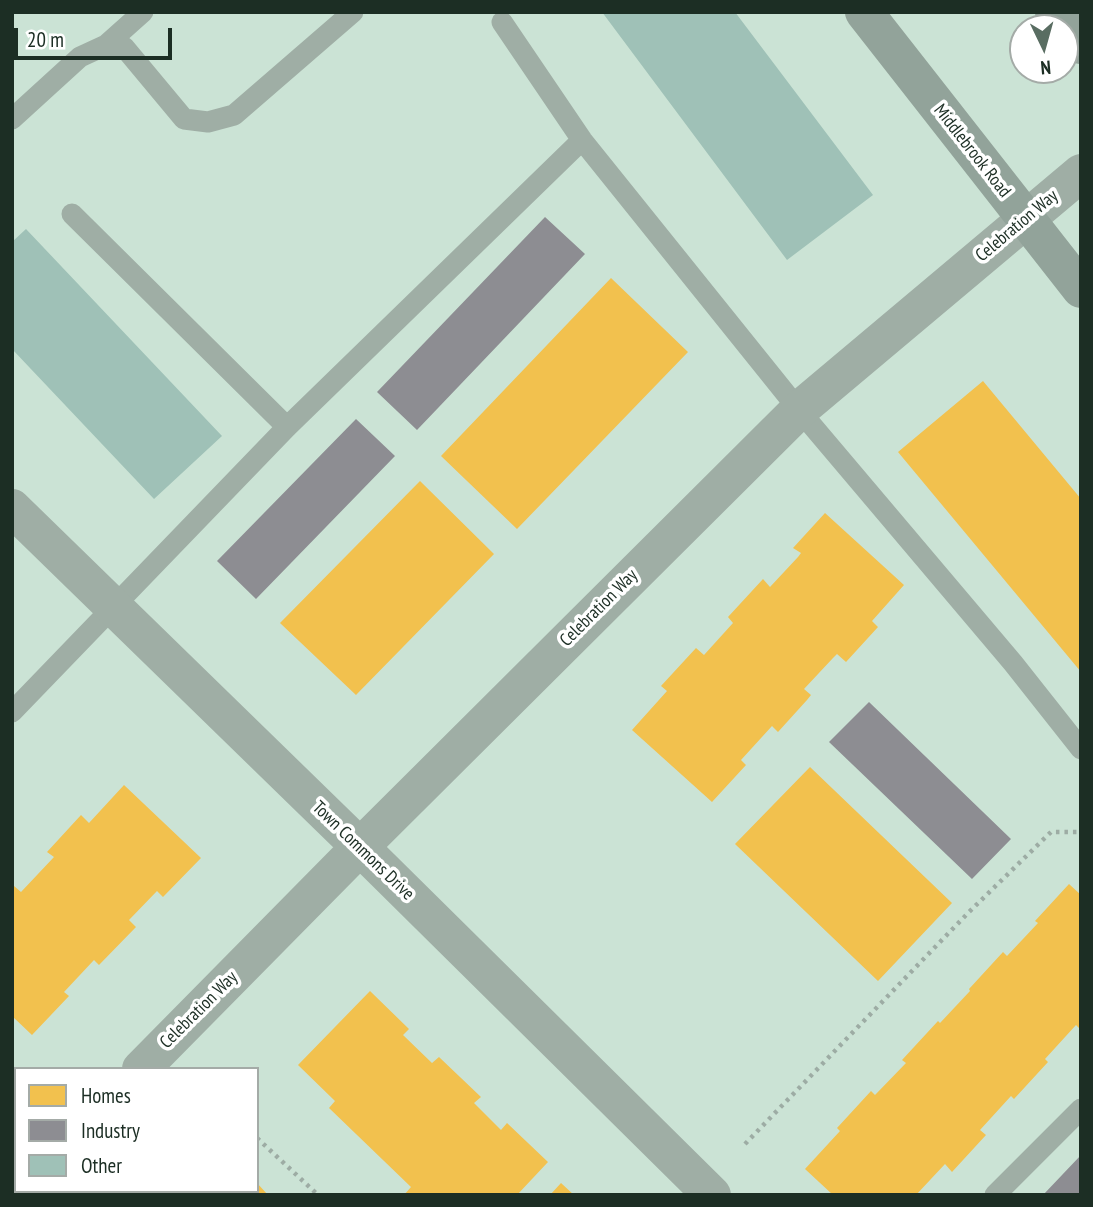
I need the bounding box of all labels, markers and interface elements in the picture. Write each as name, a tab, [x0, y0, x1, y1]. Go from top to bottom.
scale bar	[18, 14, 175, 58]
north arrow	[1009, 14, 1079, 84]
text: 20 m	[27, 26, 64, 53]
text: N	[1040, 56, 1052, 80]
street label: Middlebrook Road	[929, 100, 1015, 202]
street label: Celebration Way	[972, 185, 1062, 267]
street label: Celebration Way	[556, 565, 642, 651]
street label: Town Commons Drive	[308, 797, 418, 905]
street label: Celebration Way	[156, 967, 242, 1053]
legend	[14, 1067, 259, 1193]
text: Homes	[81, 1082, 131, 1109]
text: Industry	[81, 1117, 140, 1144]
text: Other	[81, 1152, 122, 1179]

